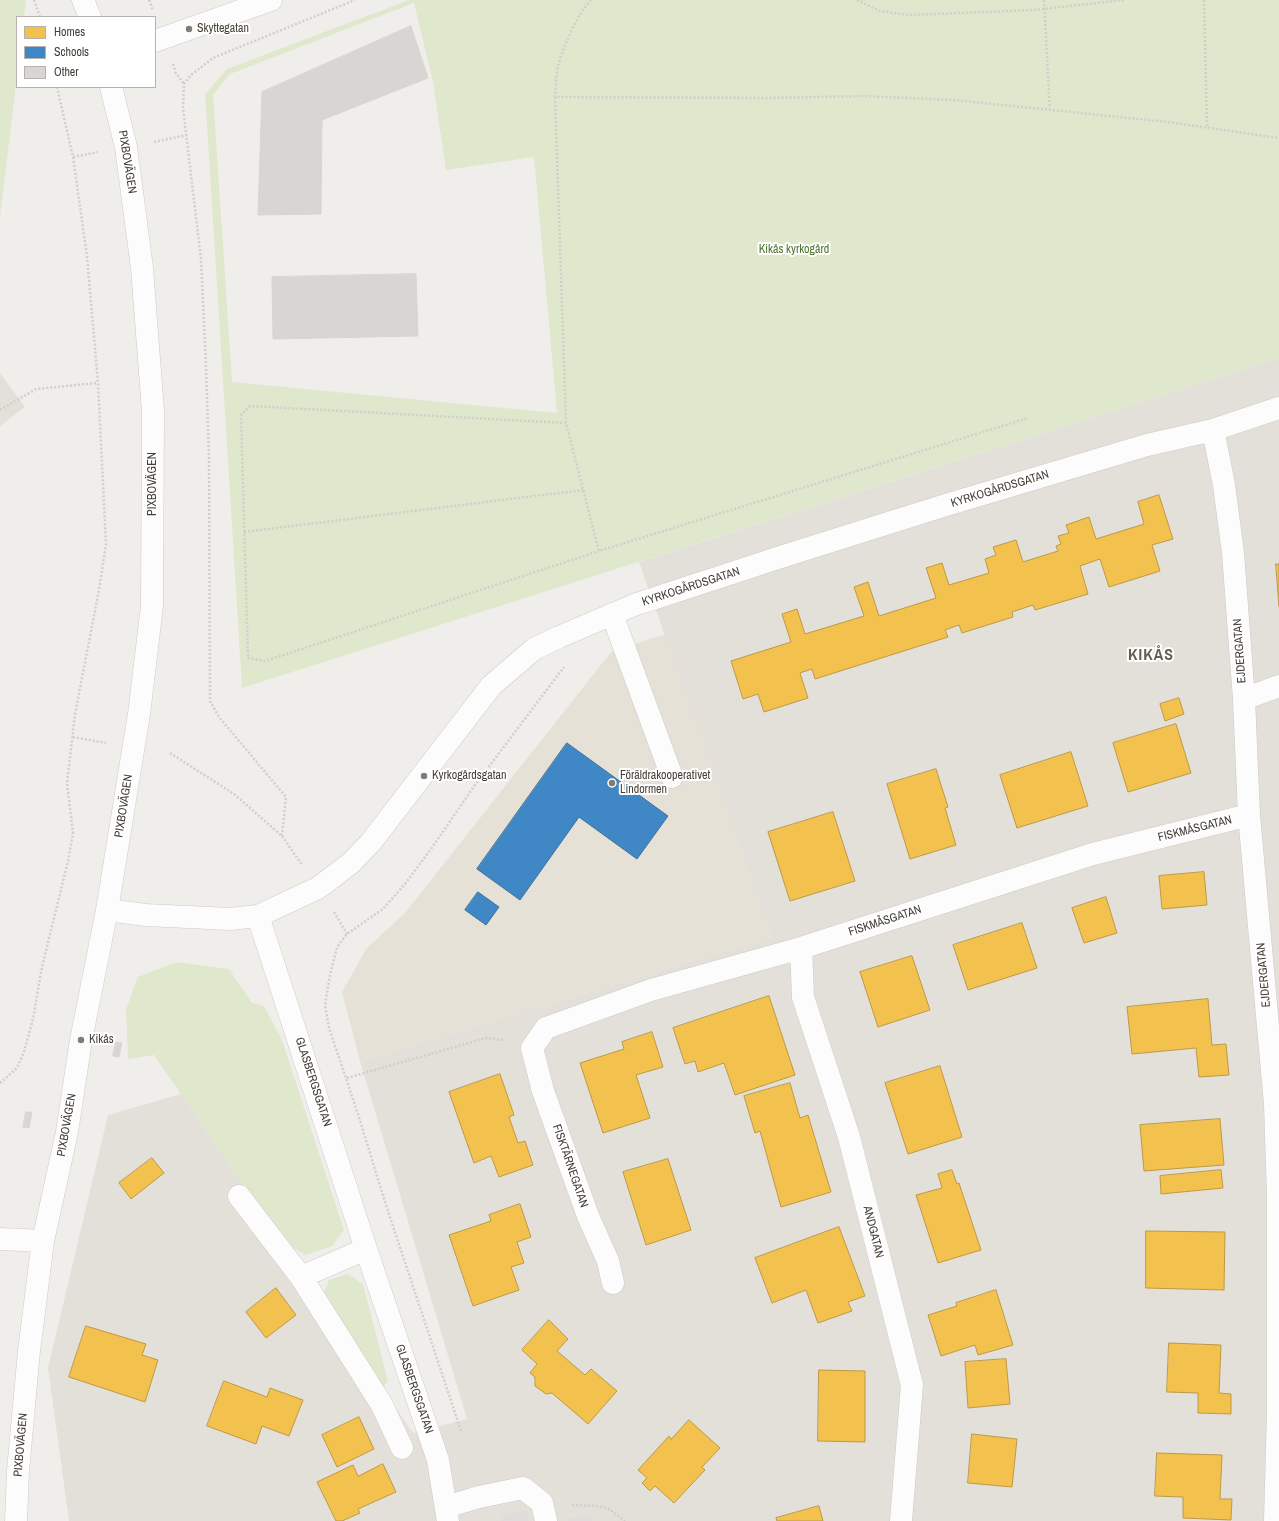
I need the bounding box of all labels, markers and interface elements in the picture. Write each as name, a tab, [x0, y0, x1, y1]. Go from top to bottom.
legend	[16, 16, 156, 88]
place label: Skyttegatan	[197, 22, 249, 36]
text: Homes	[54, 24, 85, 40]
marker: Skyttegatan	[184, 24, 194, 34]
text: Schools	[54, 44, 89, 60]
text: Other	[54, 64, 79, 80]
street label: PIXBOVÄGEN	[115, 129, 139, 195]
park label: Kikås kyrkogård	[759, 243, 829, 257]
street label: PIXBOVÄGEN	[146, 452, 160, 516]
street label: KYRKOGÅRDSGATAN	[949, 467, 1051, 511]
street label: KYRKOGÅRDSGATAN	[640, 564, 742, 610]
street label: EJDERGATAN	[1231, 618, 1249, 684]
district label: KIKÅS	[1128, 646, 1174, 666]
place label: Kyrkogårdsgatan	[432, 769, 506, 783]
place label: Föräldrakooperativet Lindormen	[620, 769, 710, 797]
marker: Kyrkogårdsgatan	[419, 771, 429, 781]
street label: PIXBOVÄGEN	[112, 773, 136, 839]
marker: Föräldrakooperativet Lindormen	[607, 778, 617, 788]
street label: FISKMÅSGATAN	[1157, 813, 1233, 845]
street label: FISKMÅSGATAN	[847, 902, 923, 940]
street label: EJDERGATAN	[1254, 942, 1274, 1008]
place label: Kikås	[89, 1033, 114, 1047]
marker: Kikås	[76, 1035, 86, 1045]
street label: GLASBERGSGATAN	[292, 1035, 334, 1129]
street label: PIXBOVÄGEN	[54, 1092, 80, 1158]
street label: FISKTÄRNEGATAN	[549, 1123, 591, 1209]
street label: ANDGATAN	[860, 1204, 886, 1260]
street label: GLASBERGSGATAN	[392, 1343, 436, 1435]
street label: PIXBOVÄGEN	[11, 1413, 31, 1477]

